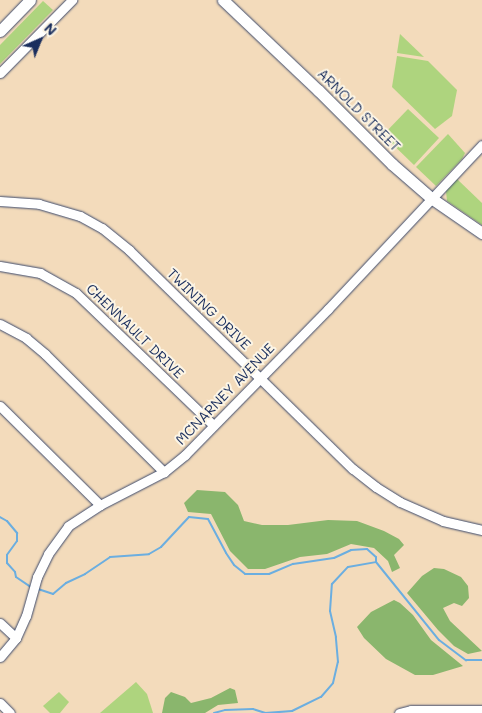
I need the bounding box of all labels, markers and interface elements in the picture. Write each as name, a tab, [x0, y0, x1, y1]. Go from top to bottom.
north arrow	[15, 15, 65, 65]
text: N	[40, 18, 61, 39]
street label: ARNOLD STREET	[314, 65, 404, 155]
street label: TWINING DRIVE	[164, 265, 254, 353]
street label: CHENNAULT DRIVE	[83, 280, 187, 382]
street label: MCNARNEY AVENUE	[172, 340, 278, 448]

